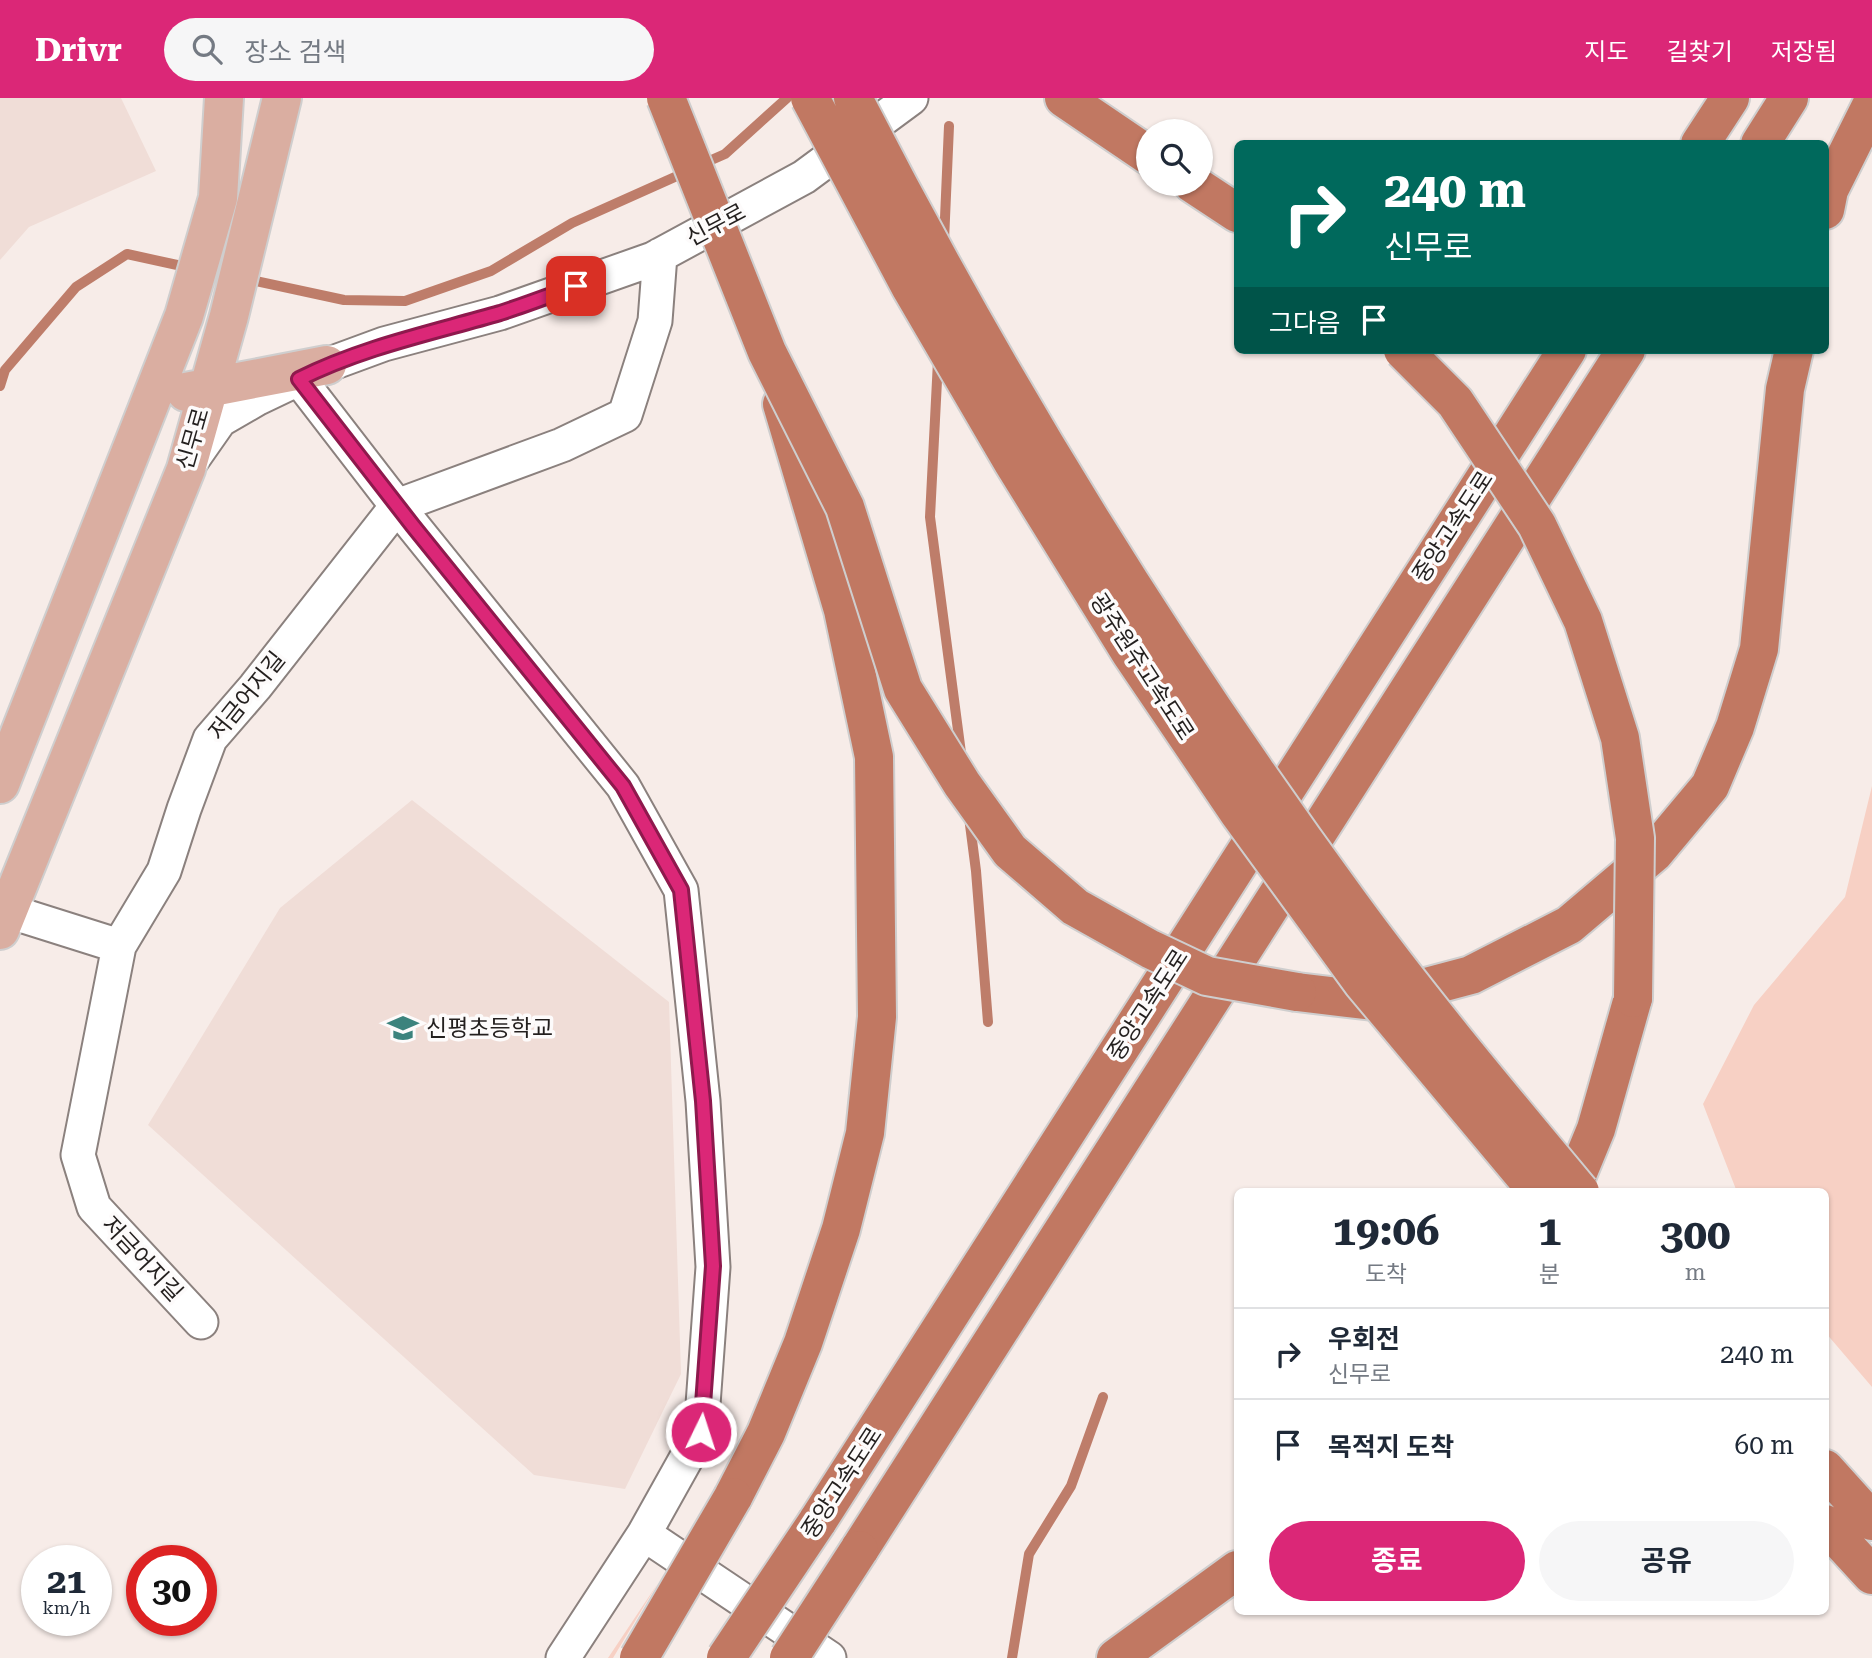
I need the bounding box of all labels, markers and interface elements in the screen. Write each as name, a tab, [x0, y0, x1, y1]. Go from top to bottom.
search box	[164, 18, 654, 81]
text: Drivr	[35, 30, 122, 69]
icon: search	[188, 30, 226, 68]
text: 장소 검색	[244, 37, 346, 67]
text: 지도	[1584, 38, 1629, 66]
text: 길찾기	[1667, 38, 1733, 66]
text: 저장됨	[1771, 38, 1837, 66]
map controls	[1136, 119, 1213, 196]
button: search	[1136, 119, 1213, 196]
text: 240 m	[1384, 162, 1526, 219]
icon: right	[1269, 168, 1360, 259]
street label: 신무로	[682, 198, 750, 252]
text: 신무로	[1384, 228, 1472, 266]
pin	[546, 256, 606, 316]
icon: arrive	[557, 267, 595, 305]
icon: arrive	[1355, 301, 1393, 339]
text: 그다음	[1269, 308, 1341, 338]
street label: 신무로	[171, 405, 215, 473]
street label: 중앙고속도로	[1407, 466, 1499, 588]
street label: 광주원주고속도로	[1085, 589, 1199, 745]
street label: 저금어지길	[203, 646, 291, 746]
street label: 중앙고속도로	[1102, 944, 1194, 1066]
school or university icon: 신평초등학교	[386, 1011, 420, 1045]
place label: 신평초등학교	[426, 1015, 553, 1042]
text: 19:06	[1332, 1206, 1440, 1255]
text: 1	[1538, 1206, 1562, 1255]
text: 300	[1660, 1210, 1731, 1259]
street label: 저금어지길	[96, 1211, 188, 1307]
text: m	[1685, 1259, 1706, 1286]
text: 도착	[1365, 1261, 1407, 1288]
text: 분	[1539, 1261, 1560, 1288]
text: 우회전	[1328, 1324, 1400, 1354]
icon: right	[1269, 1335, 1307, 1373]
text: 240 m	[1720, 1339, 1794, 1369]
text: 신무로	[1328, 1361, 1391, 1388]
position arrow	[664, 1395, 738, 1469]
street label: 중앙고속도로	[796, 1422, 888, 1544]
icon: arrive	[1269, 1426, 1307, 1464]
text: 60 m	[1735, 1430, 1794, 1460]
text: 목적지 도착	[1328, 1432, 1454, 1462]
button: 종료	[1269, 1521, 1525, 1601]
button: 공유	[1539, 1521, 1794, 1601]
speed limit sign: 30	[126, 1545, 217, 1636]
text: 21	[47, 1561, 86, 1602]
text: km/h	[42, 1597, 91, 1618]

